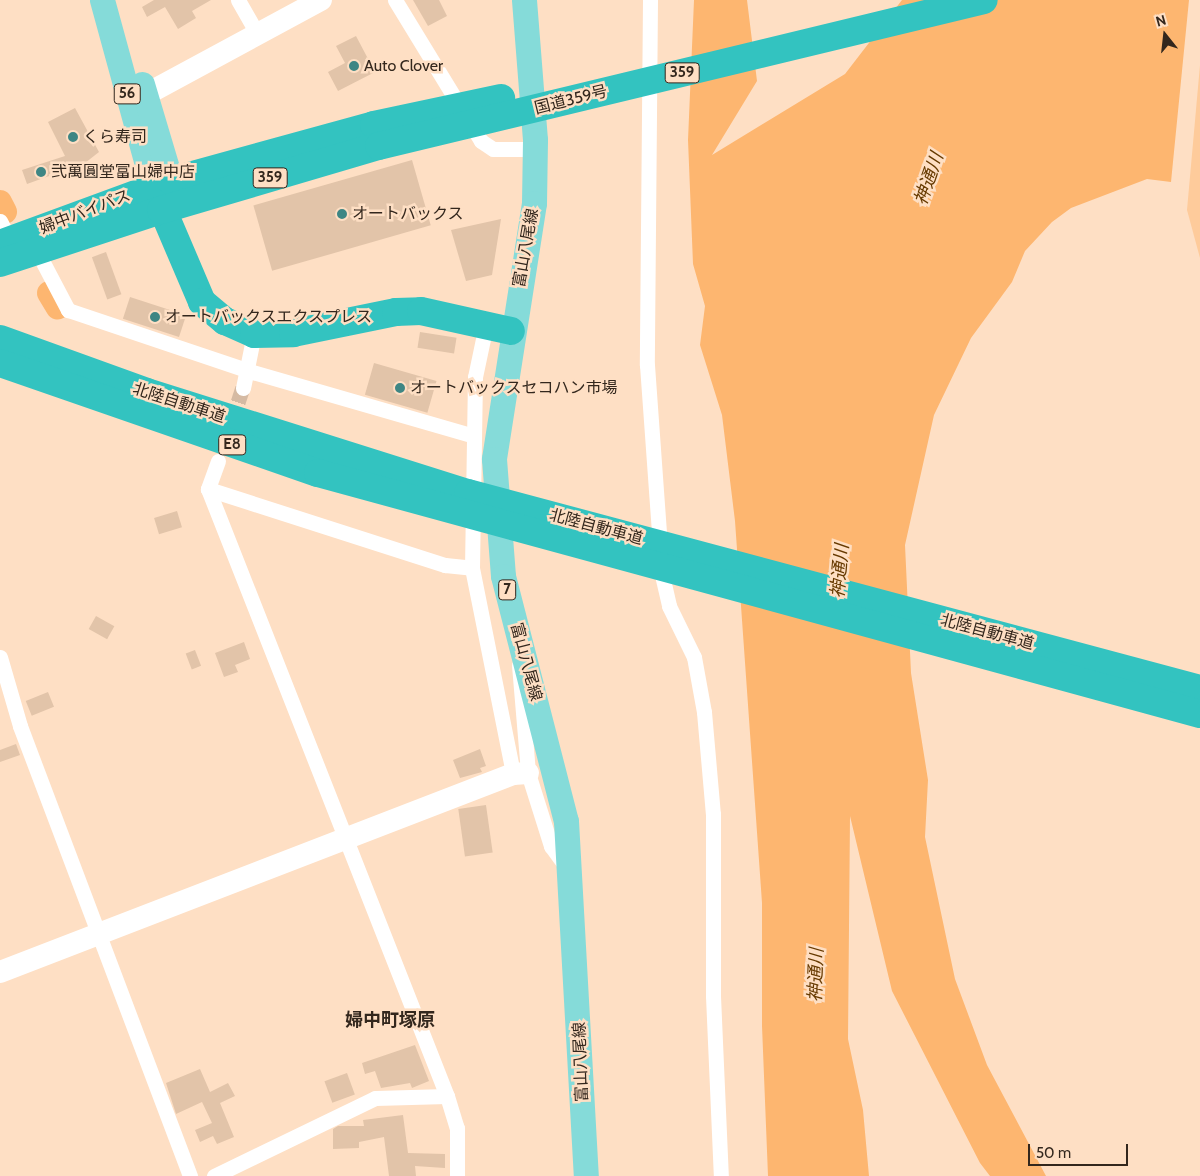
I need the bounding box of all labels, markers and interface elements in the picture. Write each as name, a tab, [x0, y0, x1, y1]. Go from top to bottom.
north arrow	[1140, 10, 1190, 60]
text: N	[1154, 11, 1168, 31]
place label: Auto Clover	[364, 56, 443, 76]
marker: Auto Clover	[348, 60, 360, 72]
road number: 359	[664, 60, 700, 86]
road number: 56	[113, 82, 141, 106]
street label: 国道359号	[533, 82, 609, 118]
place label: くら寿司	[83, 127, 147, 147]
marker: くら寿司	[67, 131, 79, 143]
water label: 神通川	[910, 150, 948, 208]
place label: 弐萬圓堂富山婦中店	[51, 162, 195, 182]
marker: 弐萬圓堂富山婦中店	[35, 166, 47, 178]
road number: 359	[252, 166, 288, 190]
street label: 婦中バイパス	[37, 186, 133, 238]
place label: オートバックス	[352, 204, 464, 224]
street label: 富山八尾線	[510, 207, 542, 289]
marker: オートバックス	[336, 208, 348, 220]
place label: オートバックスエクスプレス	[165, 307, 373, 327]
marker: オートバックスエクスプレス	[149, 311, 161, 323]
place label: オートバックスセコハン市場	[410, 378, 618, 398]
street label: 北陸自動車道	[130, 379, 228, 427]
marker: オートバックスセコハン市場	[394, 382, 406, 394]
road number: E8	[217, 432, 247, 458]
street label: 北陸自動車道	[547, 505, 645, 549]
water label: 神通川	[827, 543, 853, 599]
road number: 7	[497, 578, 517, 602]
street label: 北陸自動車道	[938, 610, 1036, 654]
street label: 富山八尾線	[506, 621, 546, 703]
water label: 神通川	[804, 948, 828, 1002]
district label: 婦中町塚原	[345, 1009, 435, 1031]
street label: 富山八尾線	[570, 1022, 592, 1102]
scale bar	[1030, 1134, 1130, 1166]
text: 50 m	[1036, 1144, 1071, 1162]

